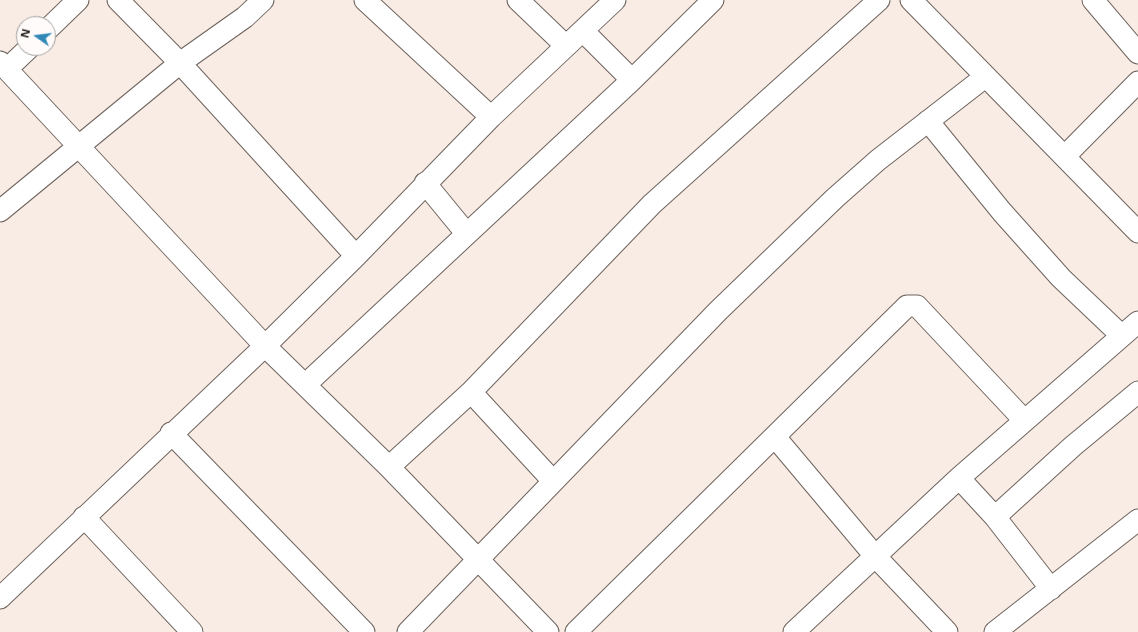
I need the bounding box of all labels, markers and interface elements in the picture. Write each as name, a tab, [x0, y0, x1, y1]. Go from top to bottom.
north arrow	[16, 16, 56, 56]
text: N	[16, 27, 33, 39]

